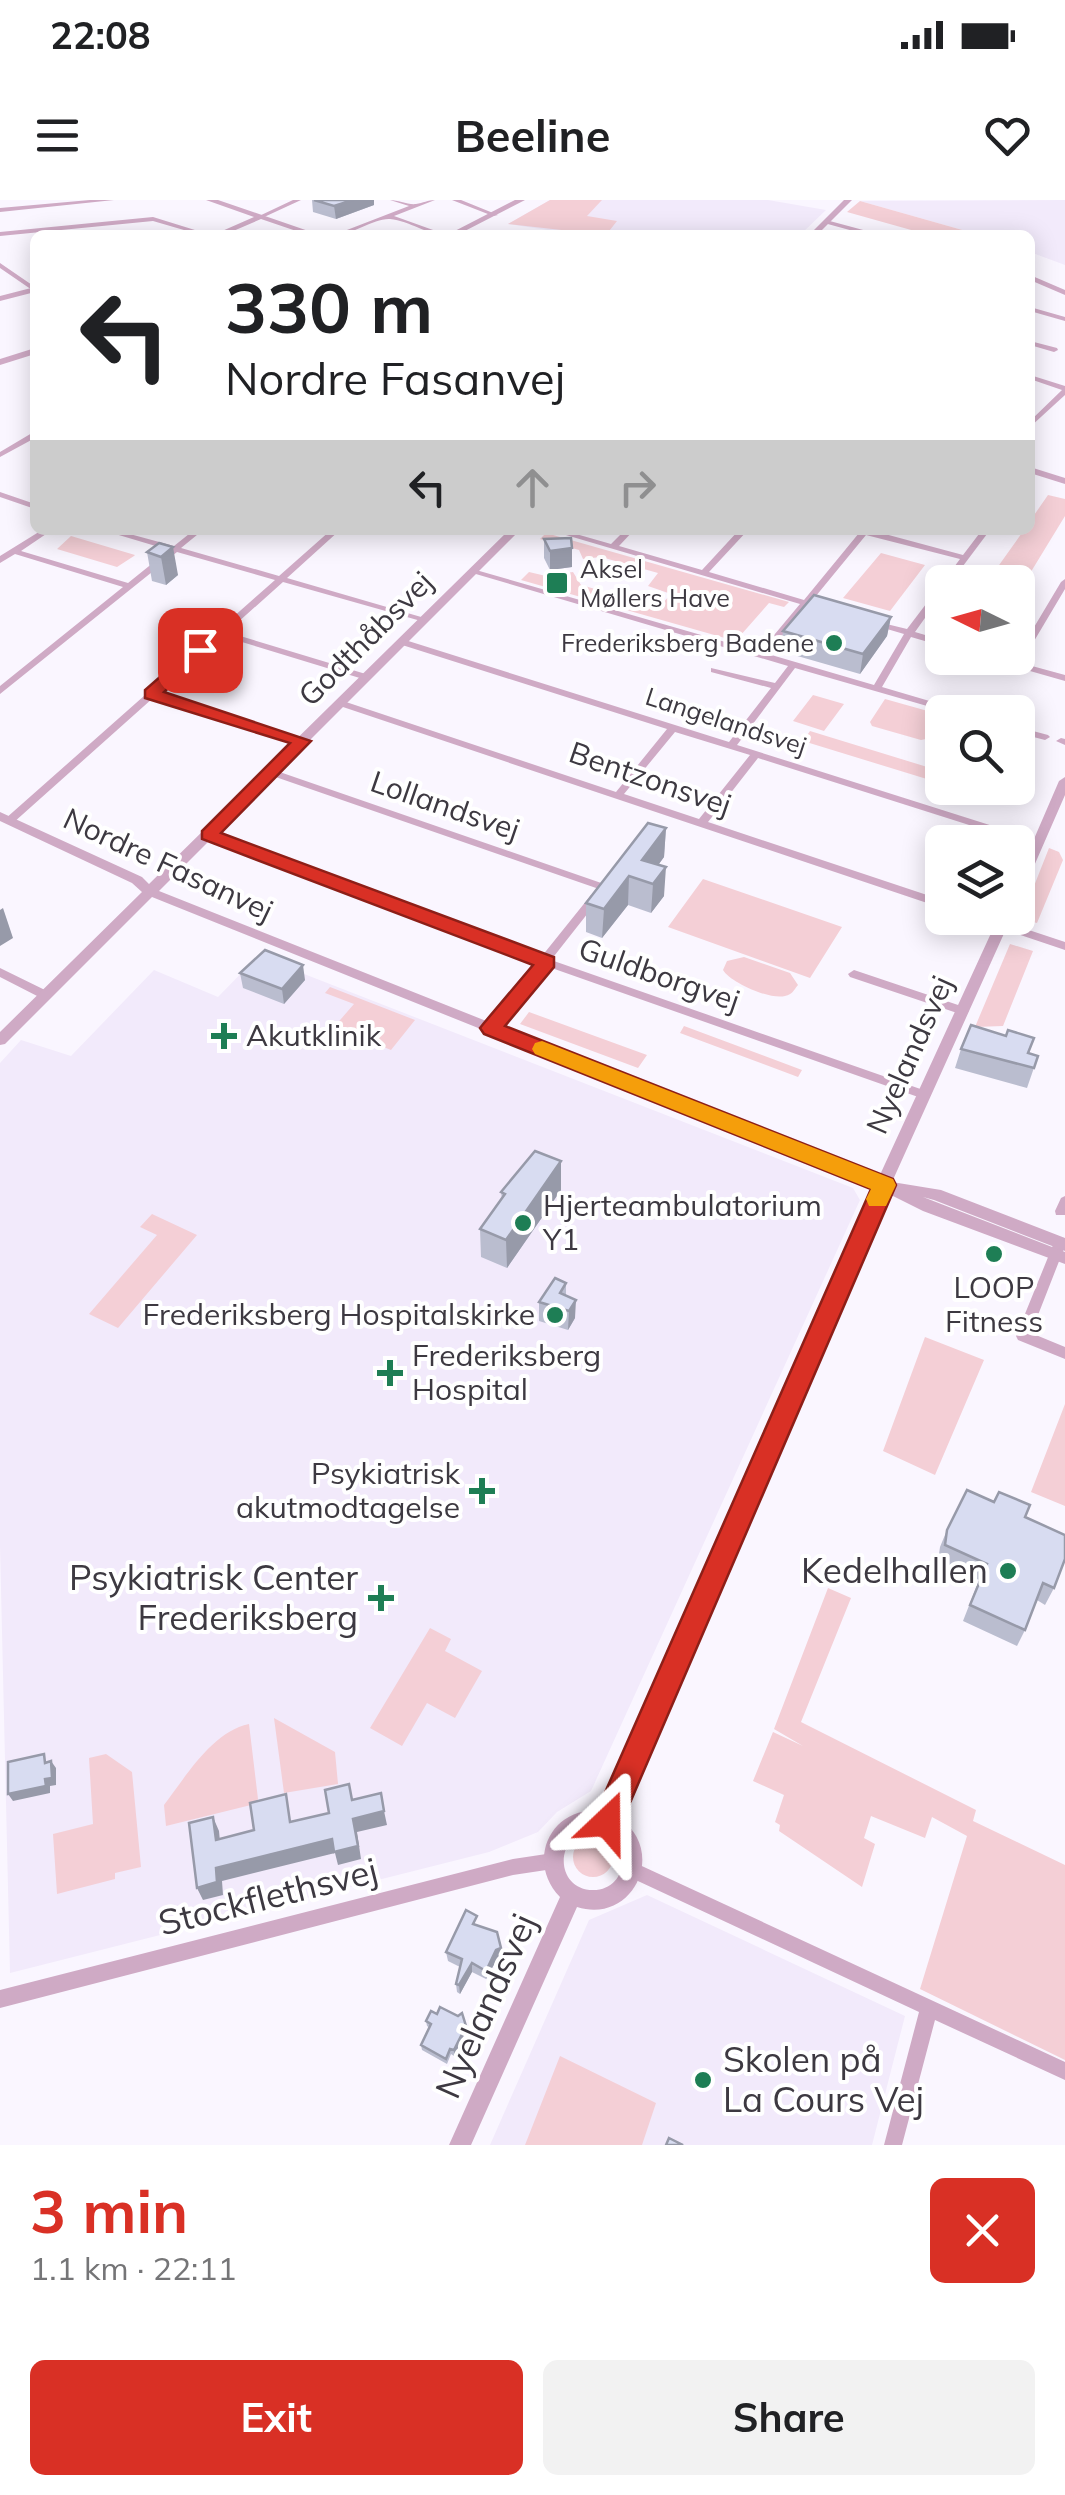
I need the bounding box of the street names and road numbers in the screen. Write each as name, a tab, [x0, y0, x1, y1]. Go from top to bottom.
street label: Godthåbsvej	[290, 563, 441, 714]
street label: Langelandsvej	[642, 680, 811, 761]
street label: Bentzonsvej	[564, 733, 736, 823]
street label: Lollandsvej	[366, 762, 525, 848]
street label: Nordre Fasanvej	[58, 799, 279, 929]
street label: Guldborgvej	[574, 929, 745, 1019]
street label: Nyelandsvej	[857, 970, 961, 1139]
street label: Stockflethsvej	[154, 1848, 382, 1944]
street label: Nyelandsvej	[425, 1907, 545, 2105]

